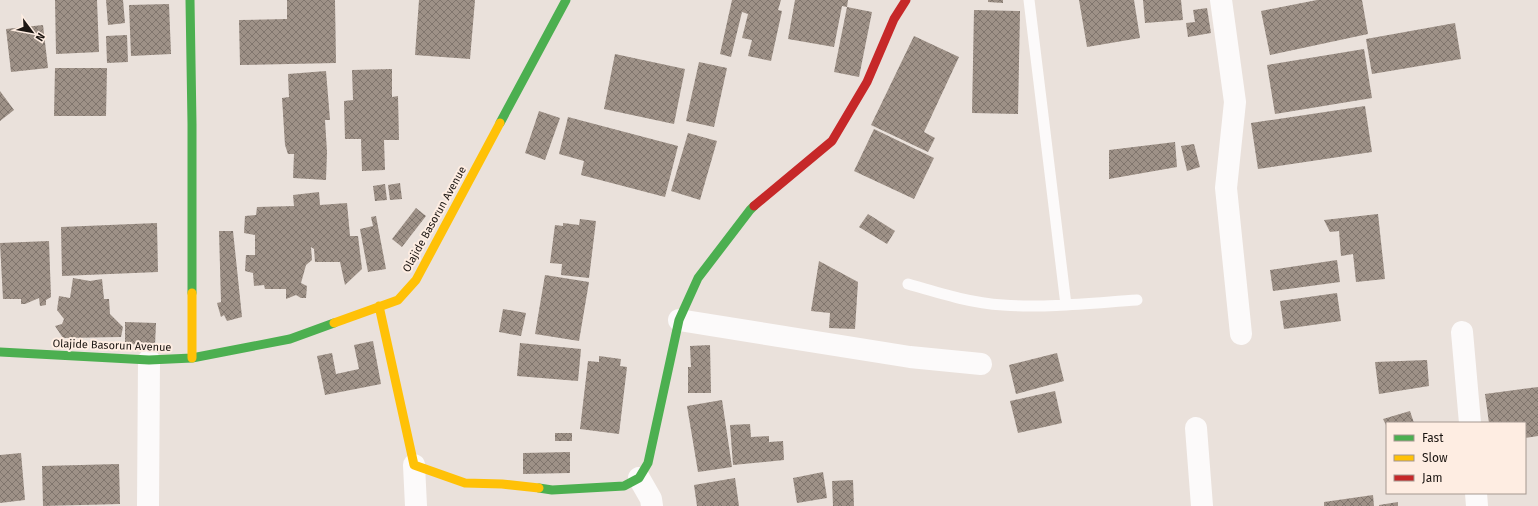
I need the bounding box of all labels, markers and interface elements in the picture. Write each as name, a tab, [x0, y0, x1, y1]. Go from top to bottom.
north arrow	[12, 12, 52, 52]
text: N	[33, 30, 48, 44]
street label: Olajide Basorun Avenue	[400, 164, 469, 274]
street label: Olajide Basorun Avenue	[52, 337, 172, 354]
legend	[1386, 422, 1526, 494]
text: Fast	[1422, 431, 1444, 445]
text: Slow	[1422, 451, 1448, 465]
text: Jam	[1422, 471, 1442, 485]

